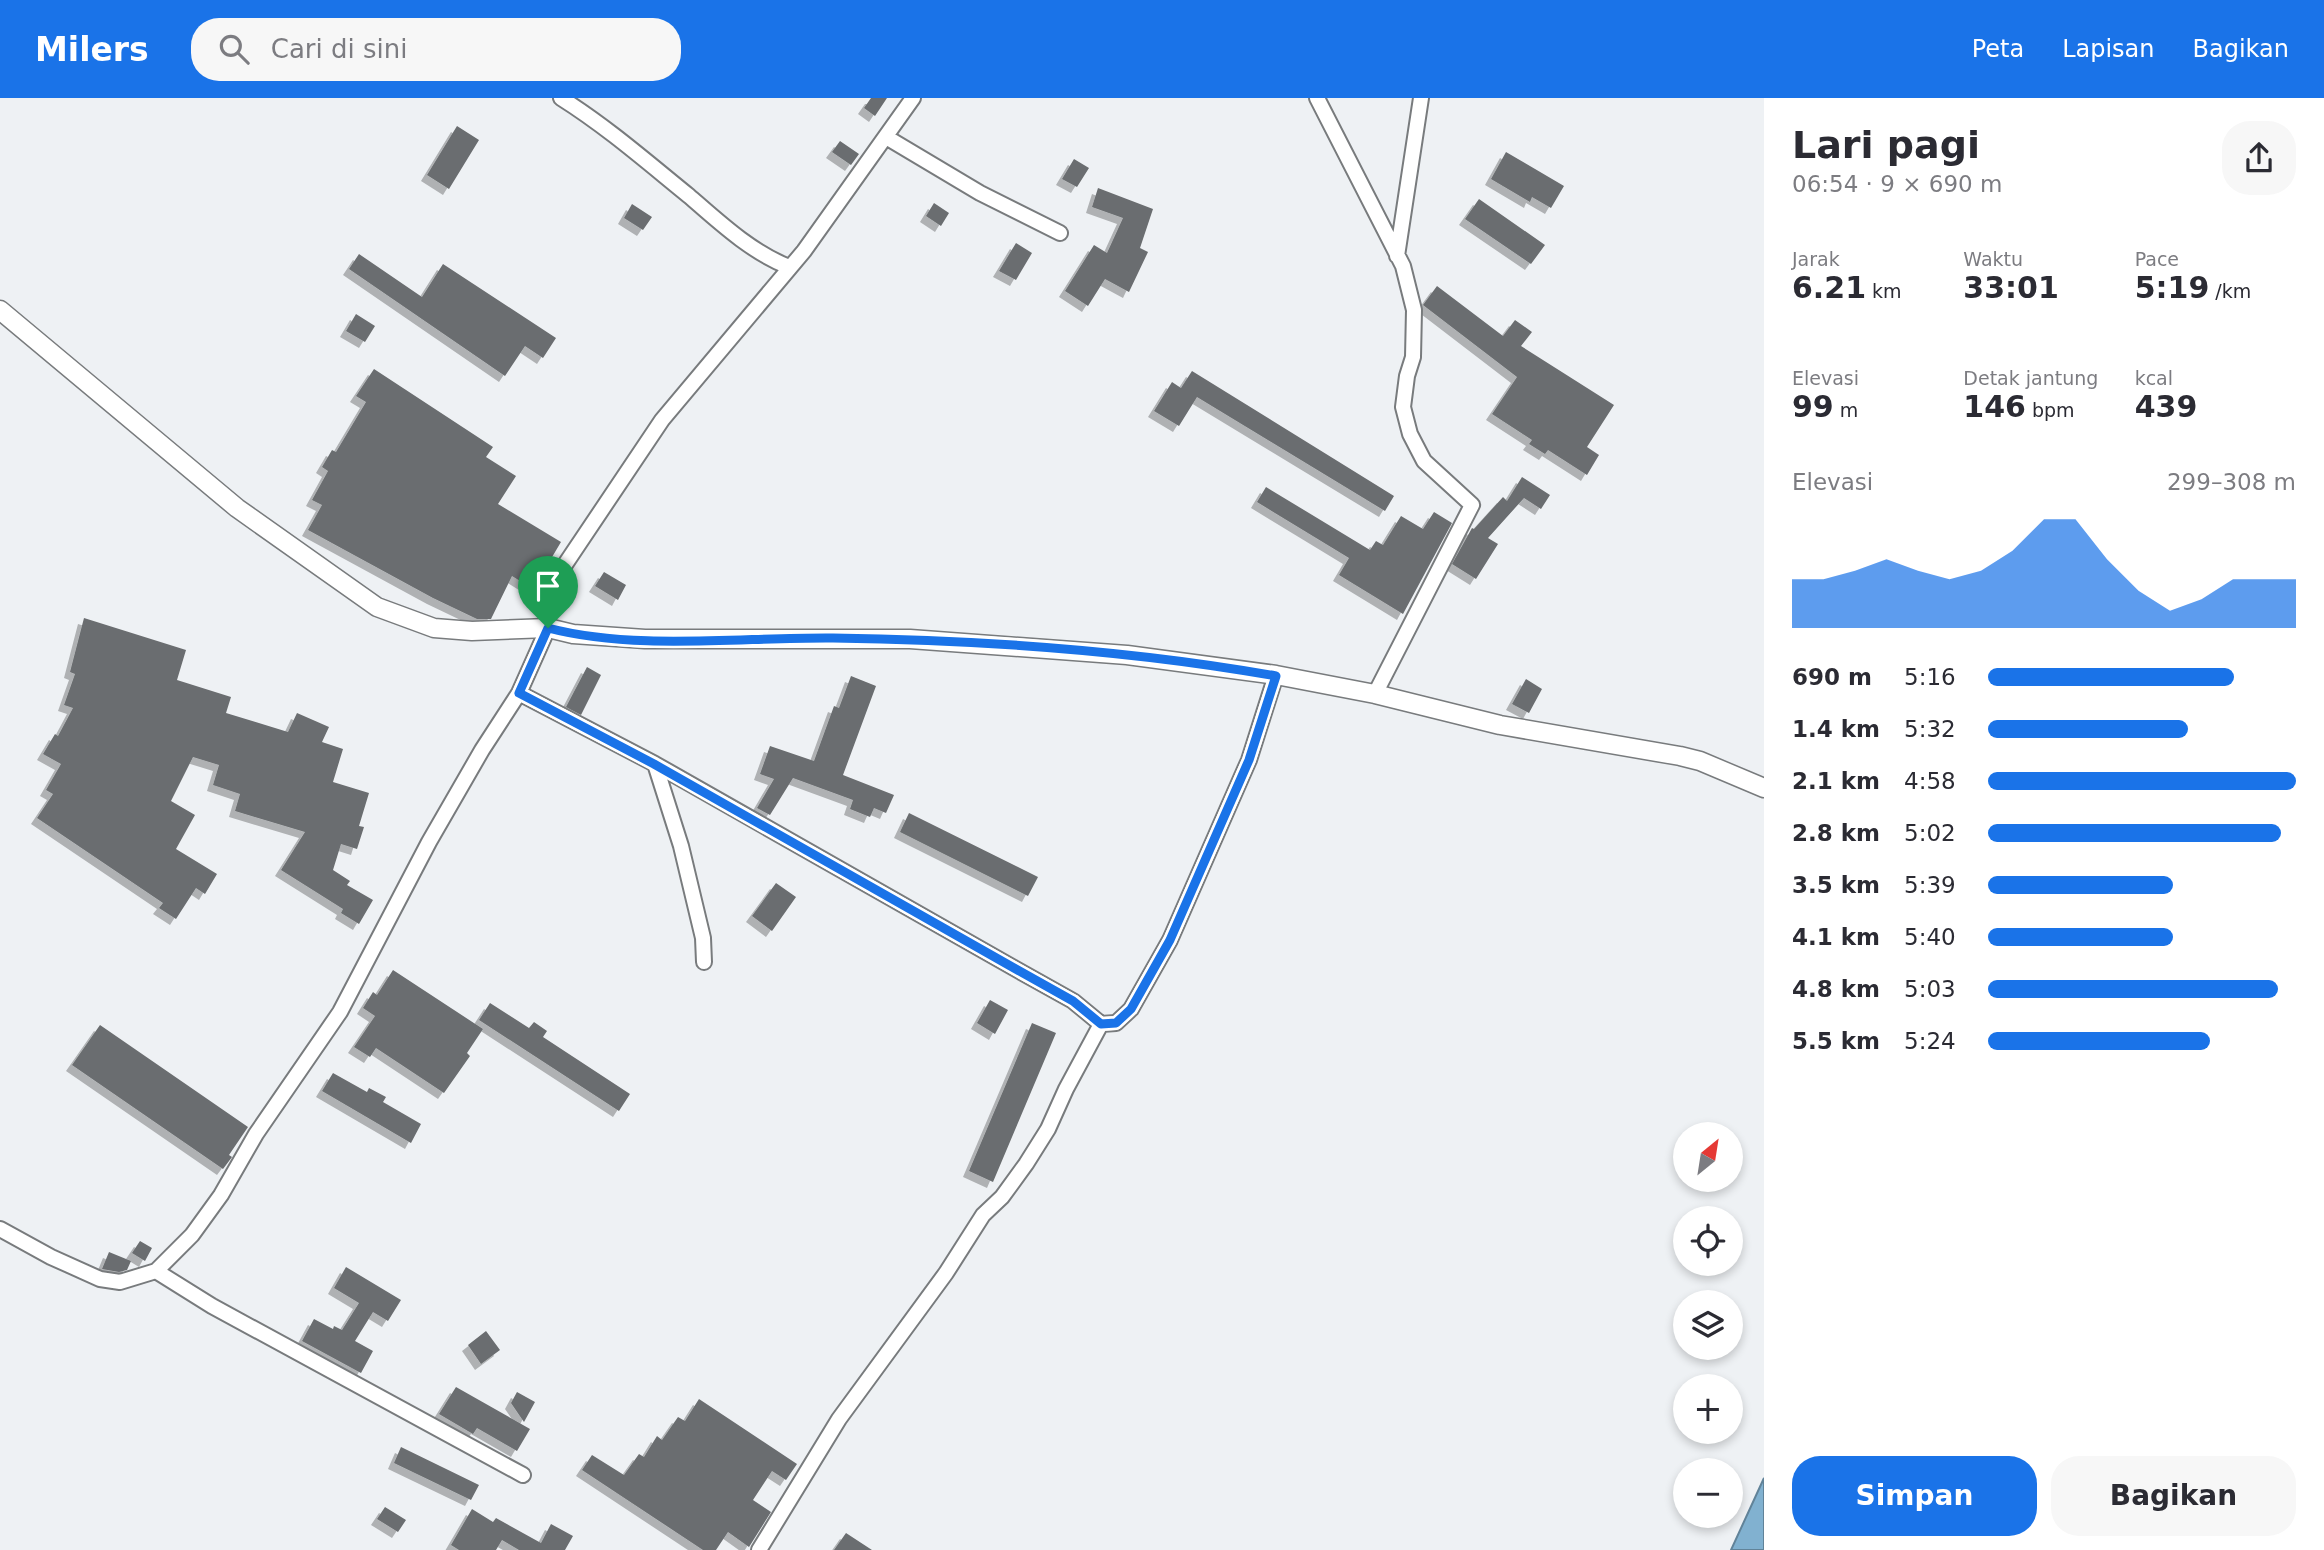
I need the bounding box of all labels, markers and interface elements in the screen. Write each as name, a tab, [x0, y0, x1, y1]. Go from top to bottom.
search box	[191, 18, 681, 81]
text: Milers	[35, 30, 149, 69]
icon: search	[215, 30, 253, 68]
text: Cari di sini	[271, 34, 408, 64]
text: Peta	[1972, 35, 2024, 63]
text: Lapisan	[2062, 35, 2155, 63]
text: Bagikan	[2193, 35, 2289, 63]
button: share	[2222, 121, 2296, 195]
text: Lari pagi	[1792, 123, 1980, 167]
text: 06:54 · 9 × 690 m	[1792, 171, 2002, 197]
text: Jarak	[1792, 248, 1840, 270]
text: Waktu	[1963, 248, 2023, 270]
text: Pace	[2135, 248, 2179, 270]
text: 6.21	[1792, 270, 1866, 305]
text: 33:01	[1963, 270, 2059, 305]
text: 5:19	[2135, 270, 2209, 305]
text: km	[1866, 280, 1902, 302]
text: /km	[2209, 280, 2251, 302]
text: Elevasi	[1792, 367, 1859, 389]
text: Detak jantung	[1963, 367, 2098, 389]
text: kcal	[2135, 367, 2173, 389]
text: 99	[1792, 389, 1834, 424]
text: 146	[1963, 389, 2026, 424]
text: 439	[2135, 389, 2197, 424]
text: m	[1834, 399, 1858, 421]
text: bpm	[2026, 399, 2075, 421]
text: Elevasi	[1792, 469, 1873, 495]
text: 299–308 m	[2167, 469, 2296, 495]
pin	[518, 556, 578, 628]
icon: arrive	[529, 567, 567, 605]
text: 690 m	[1792, 664, 1872, 690]
text: 5:16	[1904, 664, 1956, 690]
text: 1.4 km	[1792, 716, 1880, 742]
text: 5:32	[1904, 716, 1956, 742]
text: 2.1 km	[1792, 768, 1880, 794]
text: 4:58	[1904, 768, 1956, 794]
text: 2.8 km	[1792, 820, 1880, 846]
text: 5:02	[1904, 820, 1956, 846]
text: 3.5 km	[1792, 872, 1880, 898]
text: 5:39	[1904, 872, 1956, 898]
text: 4.1 km	[1792, 924, 1880, 950]
text: 5:40	[1904, 924, 1956, 950]
text: 4.8 km	[1792, 976, 1880, 1002]
text: 5:03	[1904, 976, 1956, 1002]
text: 5.5 km	[1792, 1028, 1880, 1054]
text: 5:24	[1904, 1028, 1956, 1054]
north arrow	[1673, 1122, 1743, 1192]
map controls	[1673, 1122, 1743, 1528]
button: locate	[1673, 1206, 1743, 1276]
button: layers	[1673, 1290, 1743, 1360]
button: +	[1673, 1374, 1743, 1444]
button: Simpan	[1792, 1456, 2037, 1536]
button: Bagikan	[2051, 1456, 2296, 1536]
button: −	[1673, 1458, 1743, 1528]

